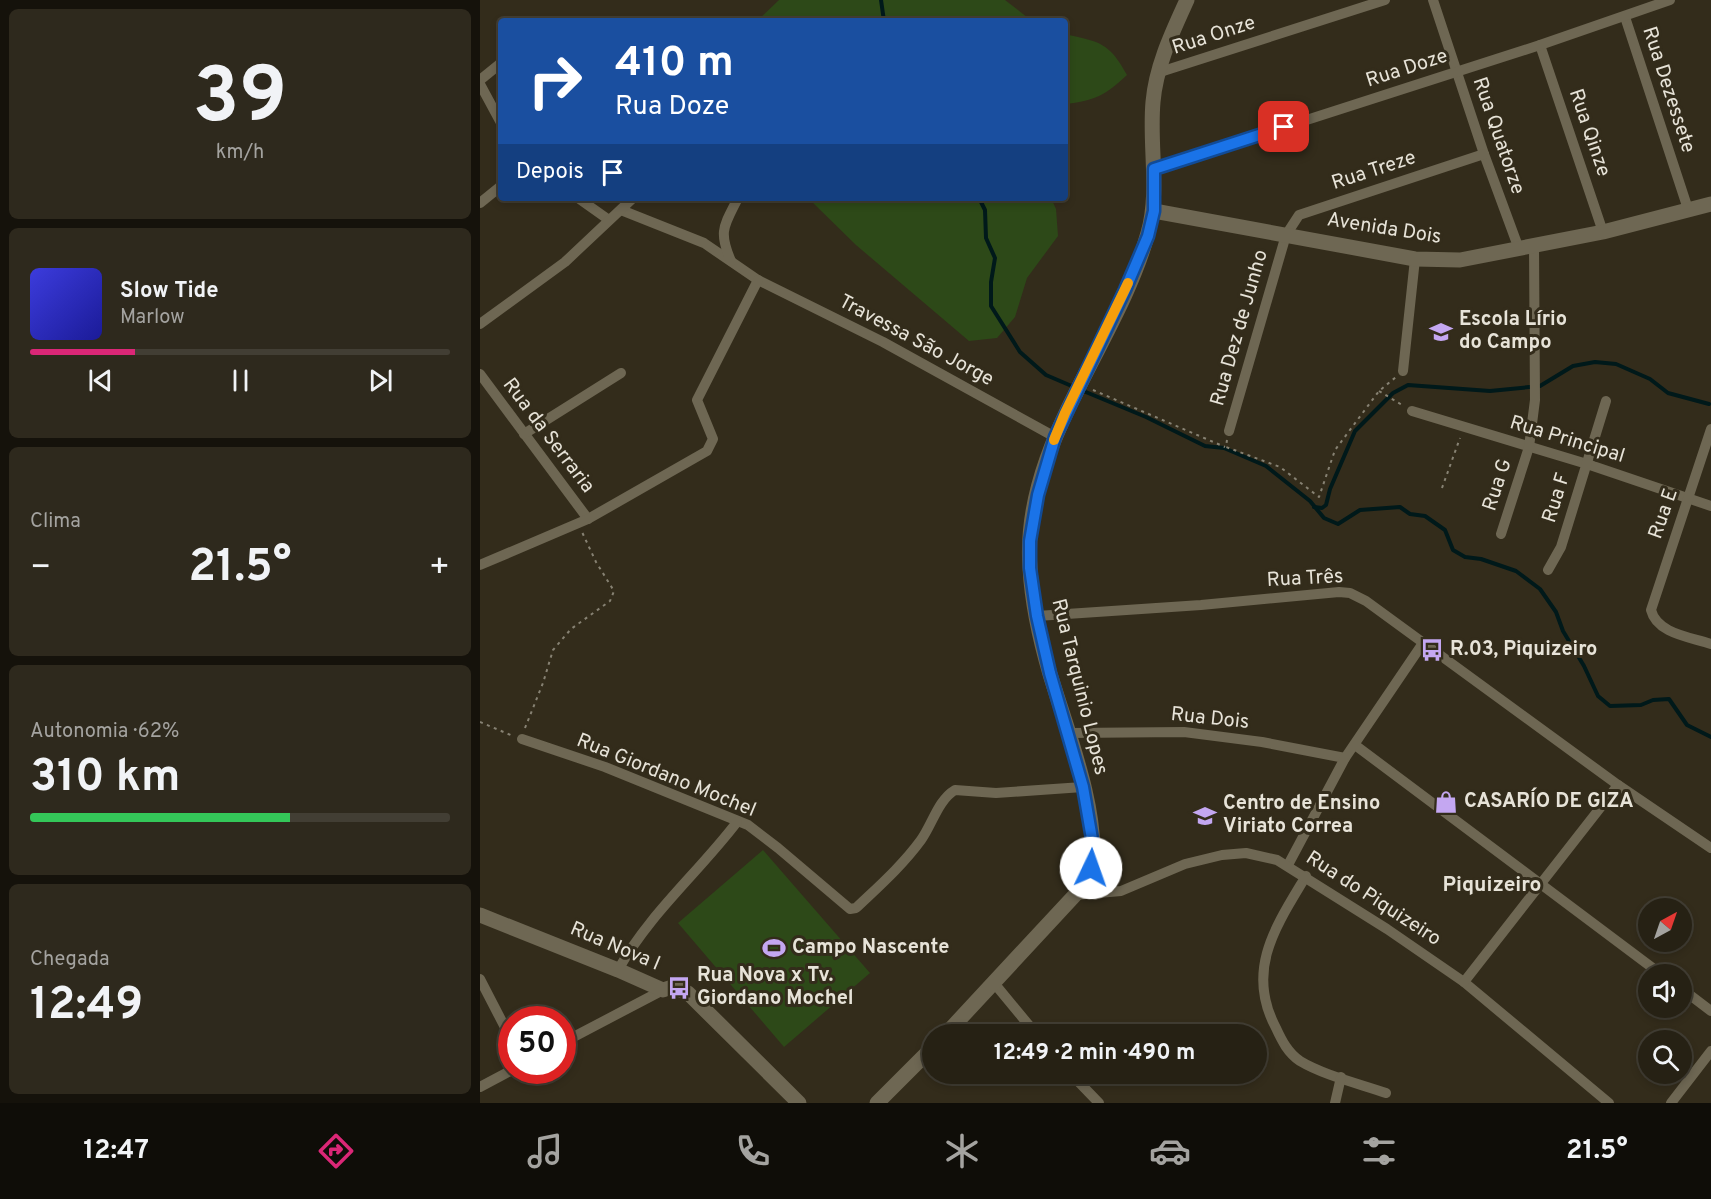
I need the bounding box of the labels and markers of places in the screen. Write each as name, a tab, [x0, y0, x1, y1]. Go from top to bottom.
pin	[1258, 101, 1309, 152]
place label: Escola Lírio do Campo	[1459, 307, 1567, 356]
school or university icon: Escola Lírio do Campo	[1428, 319, 1454, 345]
bus stop icon: R.03, Piquizeiro	[1419, 637, 1445, 663]
place label: R.03, Piquizeiro	[1450, 637, 1597, 663]
place label: CASARÍO DE GIZA	[1464, 787, 1634, 815]
shop icon: CASARÍO DE GIZA	[1433, 789, 1459, 815]
place label: Centro de Ensino Viriato Correa	[1223, 791, 1380, 840]
school or university icon: Centro de Ensino Viriato Correa	[1192, 803, 1218, 829]
sports icon: Campo Nascente	[761, 935, 787, 961]
place label: Campo Nascente	[792, 935, 949, 961]
place label: Rua Nova x Tv. Giordano Mochel	[697, 963, 854, 1012]
bus stop icon: Rua Nova x Tv. Giordano Mochel	[666, 975, 692, 1001]

